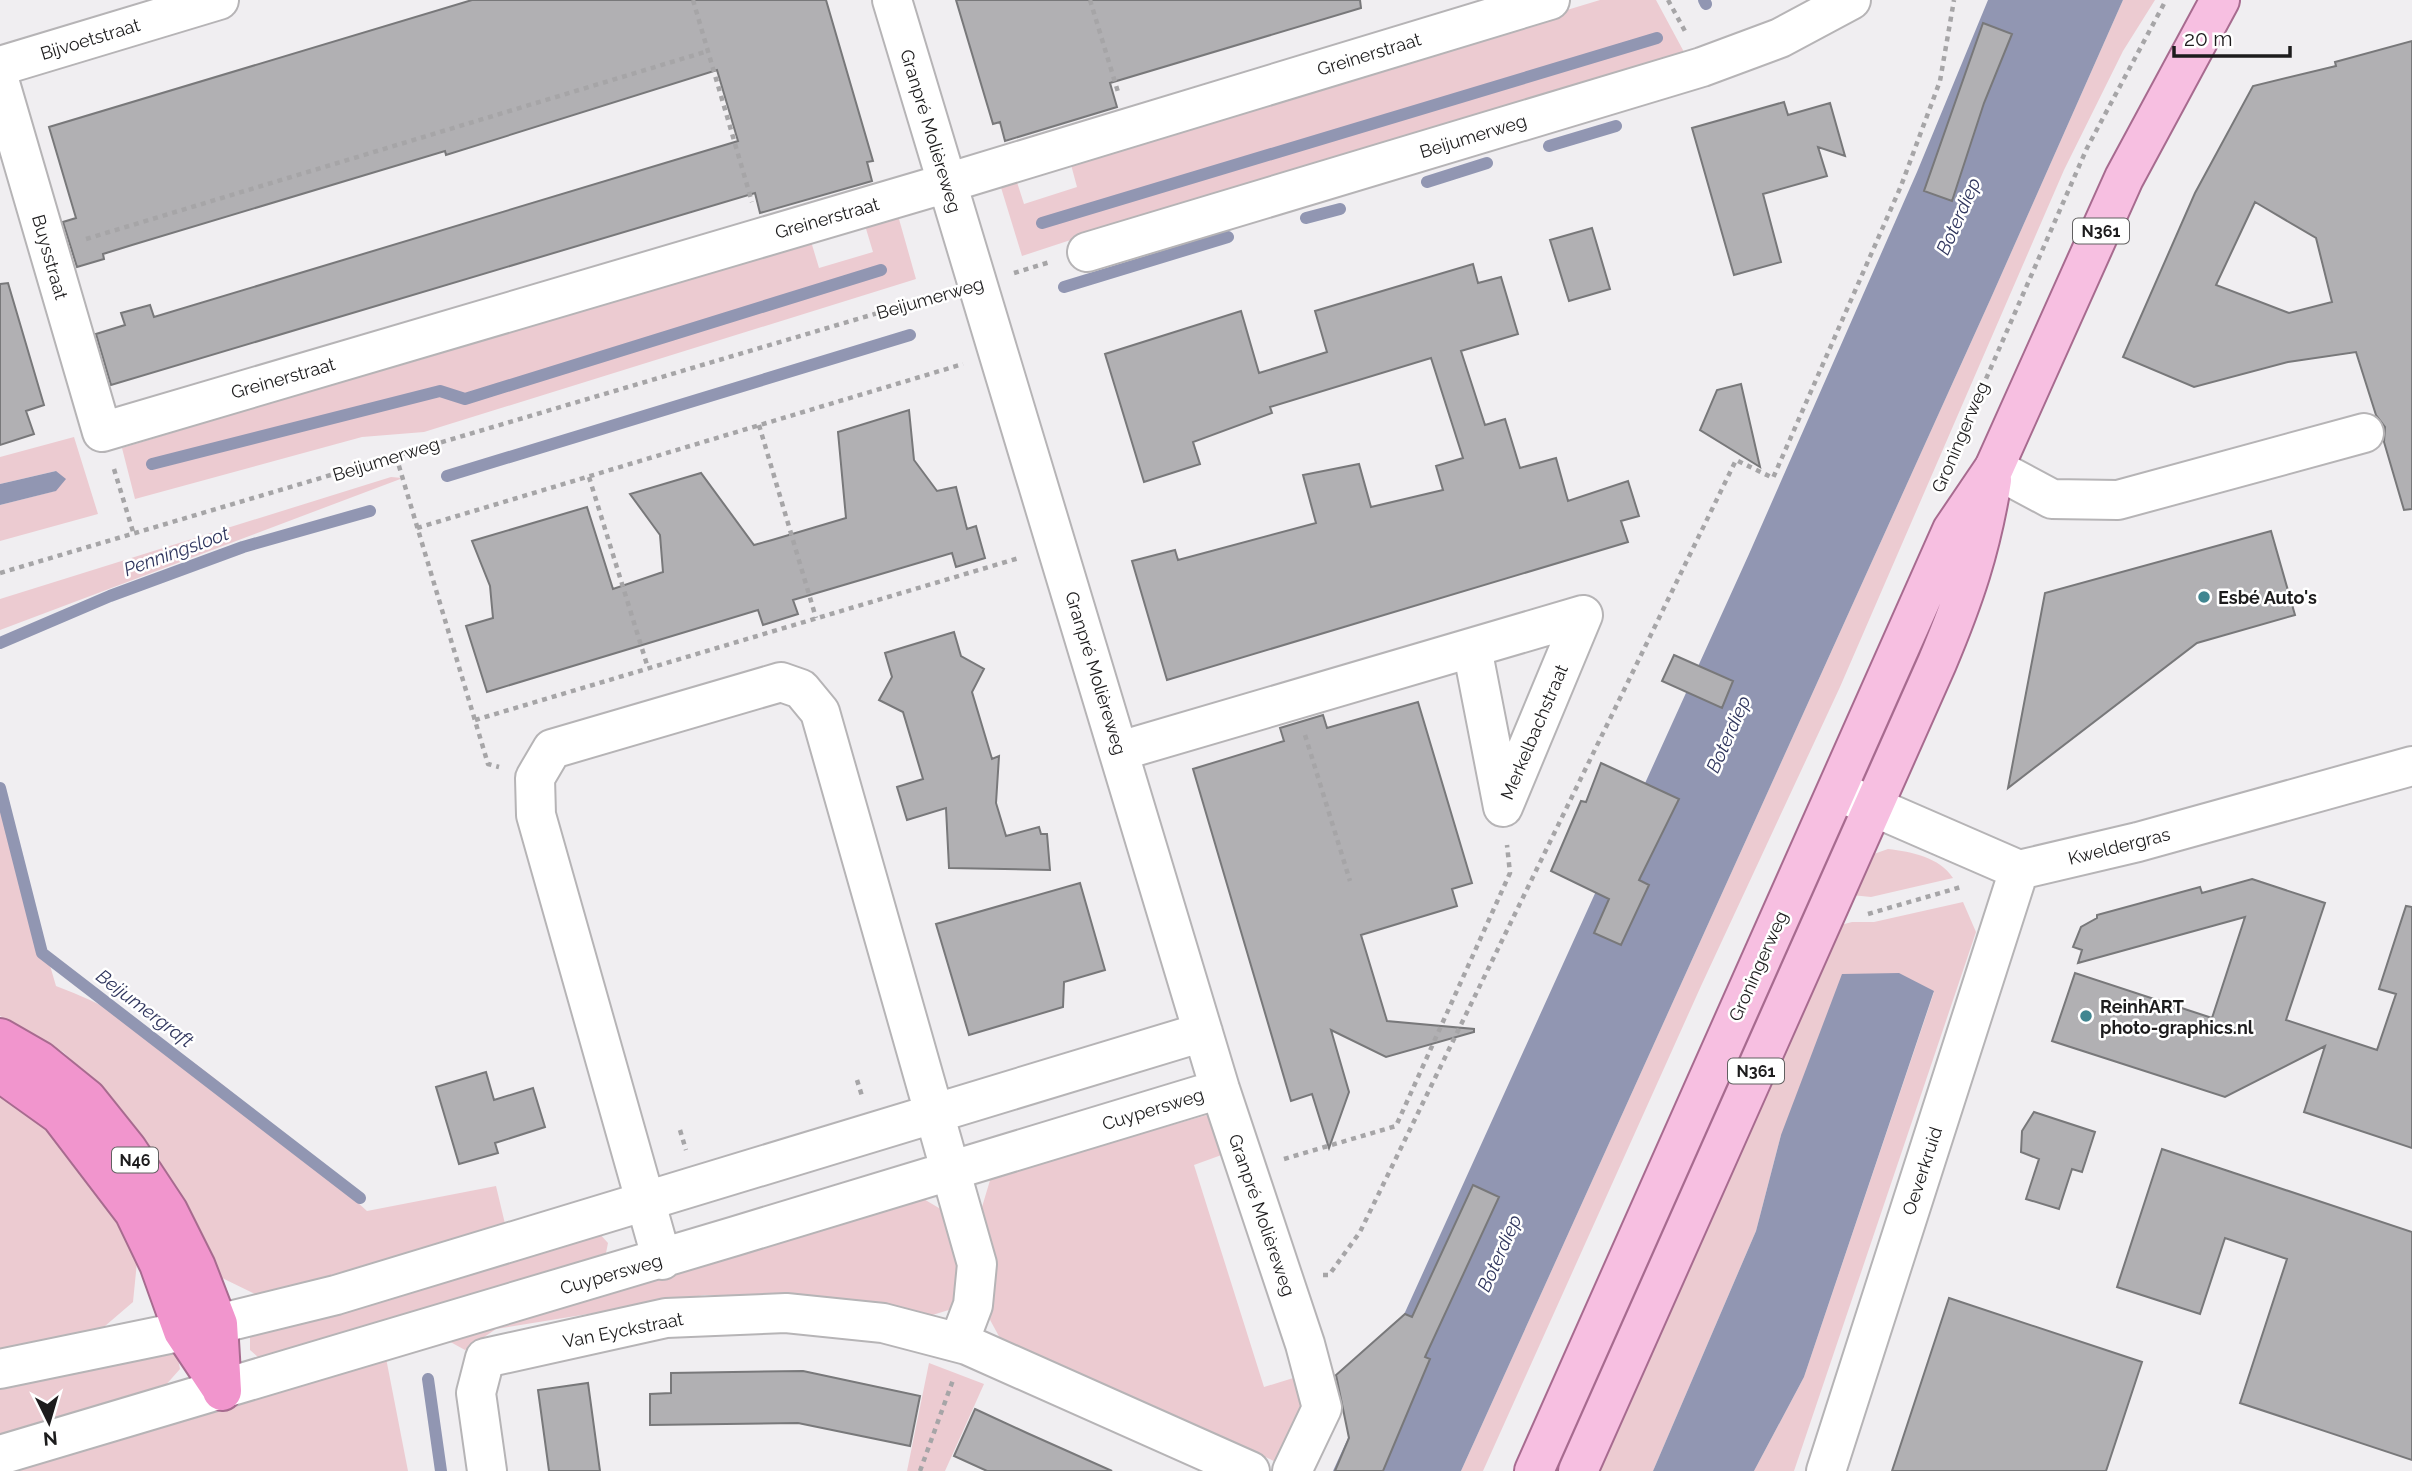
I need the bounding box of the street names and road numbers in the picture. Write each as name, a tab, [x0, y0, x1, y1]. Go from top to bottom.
street label: Bijvoetstraat	[38, 14, 142, 64]
street label: Greinerstraat	[1315, 28, 1423, 80]
street label: Granpré Molièreweg	[896, 47, 966, 215]
street label: Beijumerweg	[1417, 110, 1529, 162]
street label: Greinerstraat	[772, 193, 882, 243]
street label: Buysstraat	[28, 212, 72, 302]
road number: N361	[2073, 218, 2129, 244]
street label: Beijumerweg	[874, 273, 986, 323]
street label: Greinerstraat	[228, 353, 338, 403]
street label: Groningerweg	[1927, 378, 1993, 496]
street label: Beijumerweg	[330, 433, 442, 485]
street label: Granpré Molièreweg	[1061, 589, 1131, 757]
street label: Merkelbachstraat	[1496, 661, 1572, 803]
street label: Kweldergras	[2066, 823, 2173, 869]
street label: Groningerweg	[1724, 908, 1792, 1024]
road number: N361	[1728, 1058, 1784, 1084]
street label: Cuypersweg	[1100, 1084, 1206, 1134]
street label: Oeverkruid	[1898, 1124, 1946, 1218]
street label: Granpré Molièreweg	[1224, 1131, 1300, 1299]
road number: N46	[112, 1148, 158, 1172]
street label: Cuypersweg	[557, 1249, 665, 1299]
street label: Van Eyckstraat	[561, 1308, 685, 1352]

